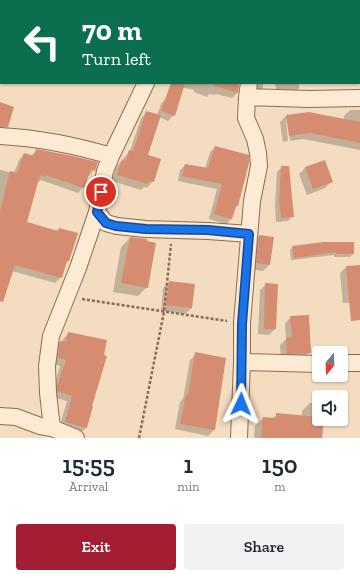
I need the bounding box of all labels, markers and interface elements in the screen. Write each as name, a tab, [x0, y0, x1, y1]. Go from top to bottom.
text: 70 m	[82, 14, 142, 47]
icon: left	[16, 16, 68, 68]
text: Turn left	[82, 48, 151, 70]
pin	[84, 175, 118, 209]
icon: arrive	[90, 181, 112, 203]
north arrow	[312, 346, 348, 382]
map controls	[312, 346, 348, 426]
position arrow	[220, 383, 262, 425]
button: sound	[312, 390, 348, 426]
text: 15:55	[62, 450, 115, 479]
text: 1	[184, 450, 193, 479]
text: 150	[262, 450, 298, 479]
text: Arrival	[69, 479, 108, 494]
text: min	[177, 479, 200, 494]
text: m	[274, 479, 285, 494]
button: Exit	[16, 524, 176, 570]
button: Share	[184, 524, 344, 570]

